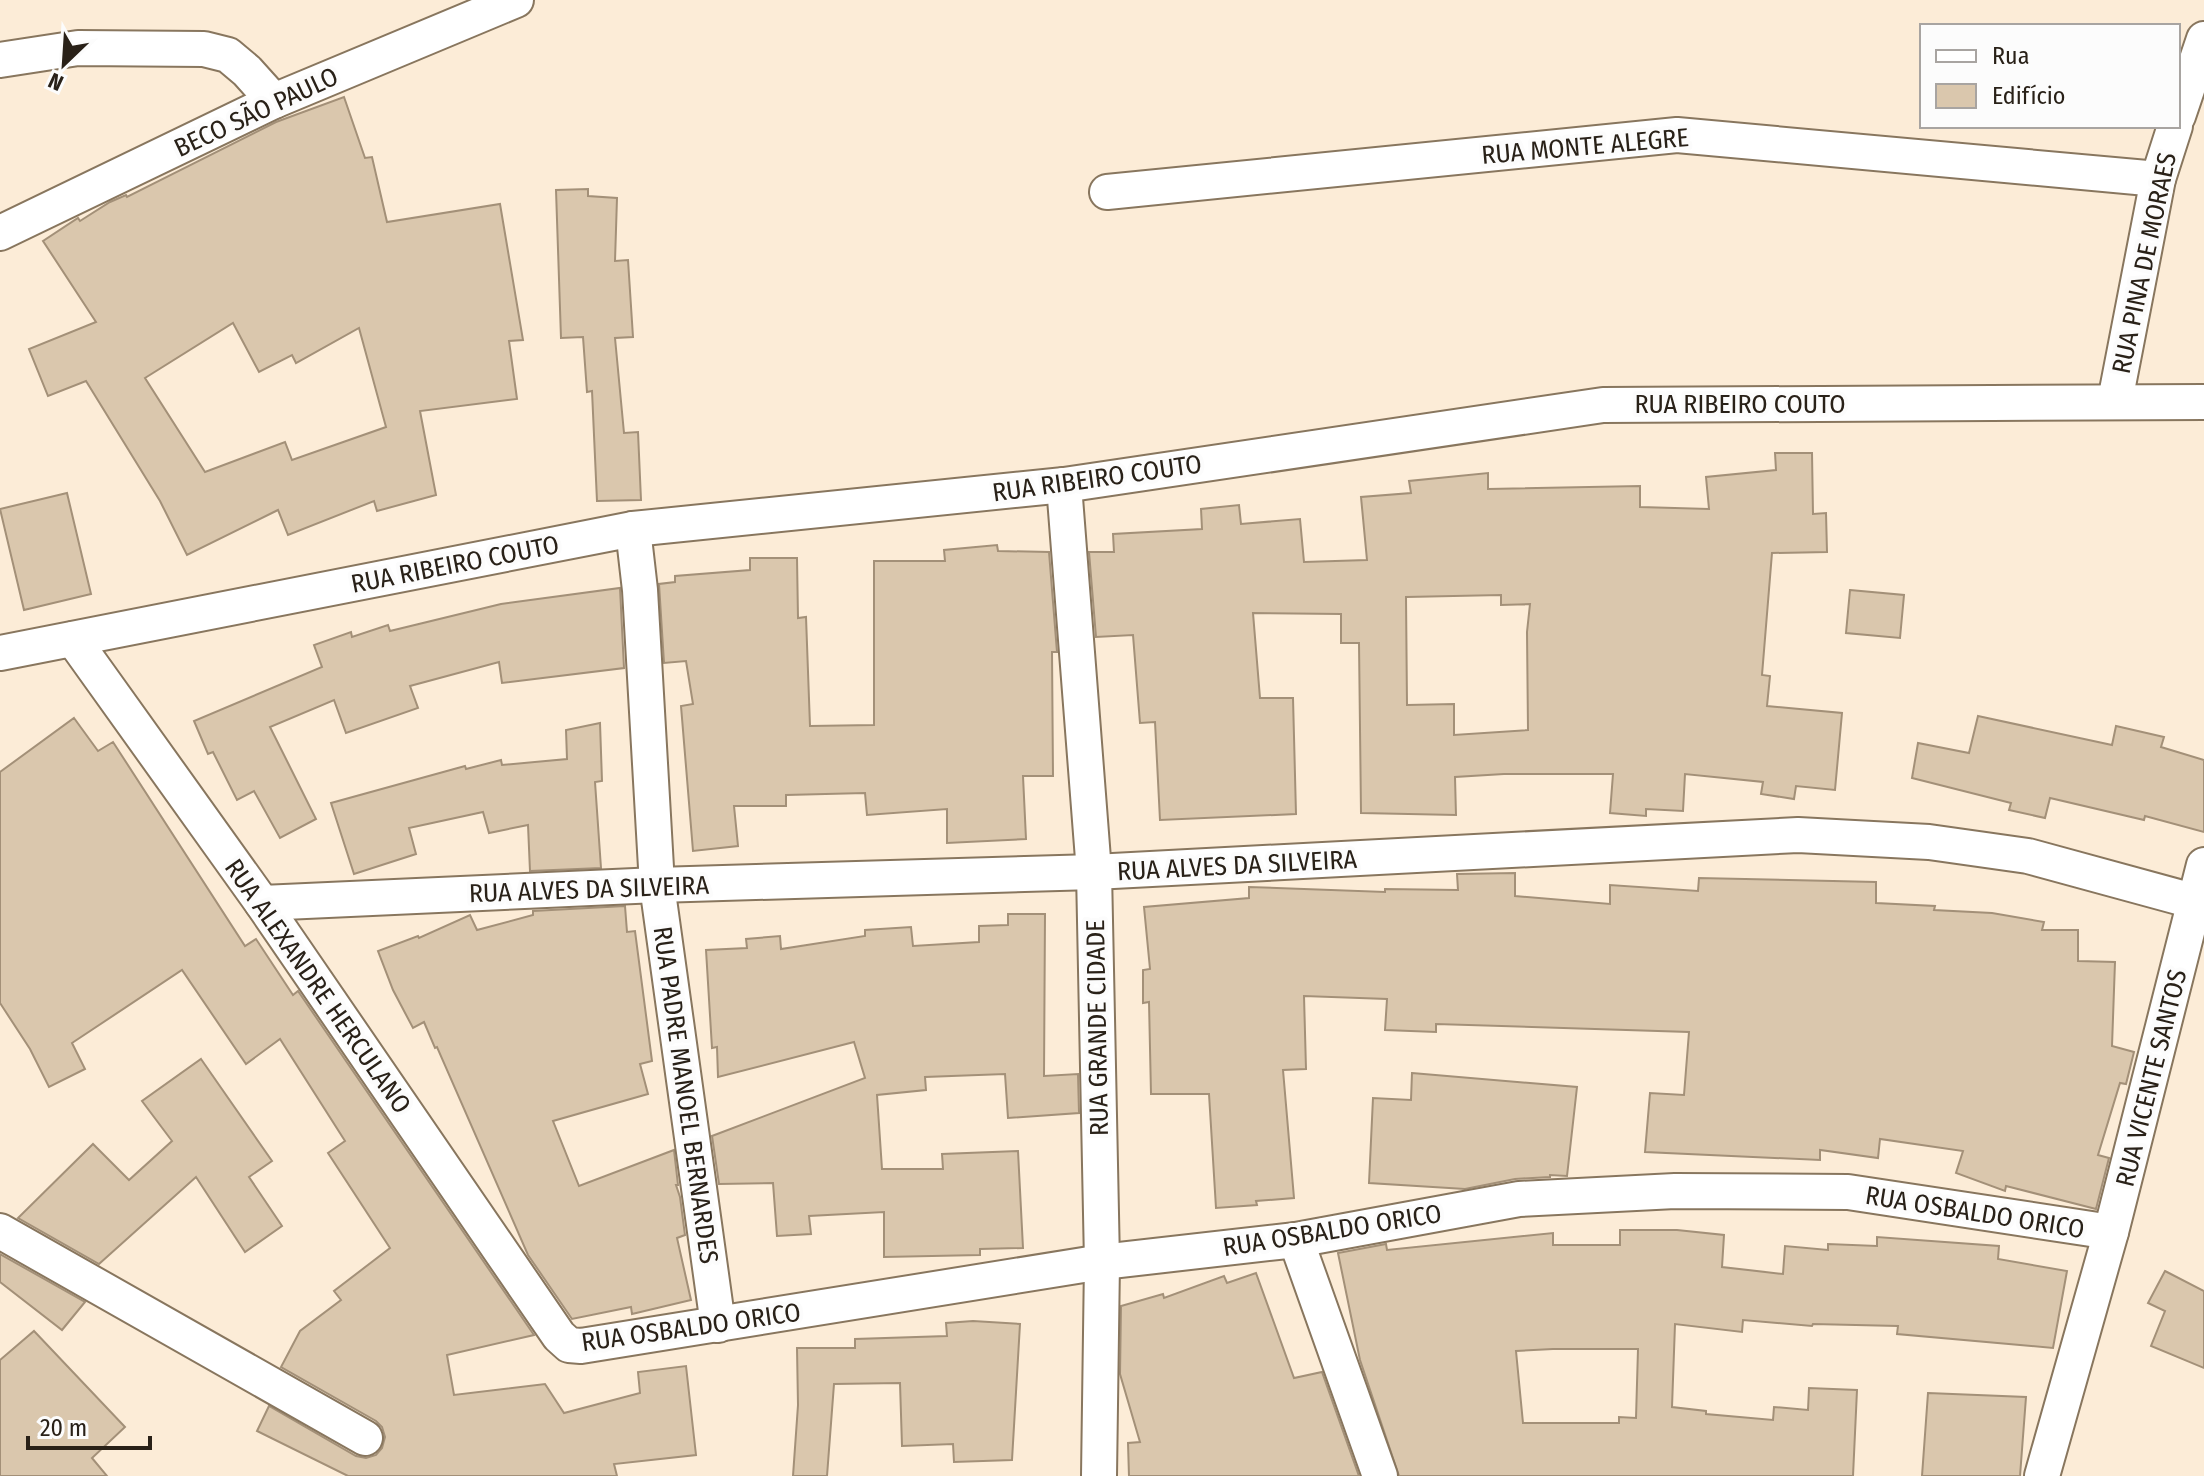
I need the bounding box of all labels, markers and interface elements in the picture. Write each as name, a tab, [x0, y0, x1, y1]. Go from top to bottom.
north arrow	[24, 24, 104, 104]
legend	[1920, 24, 2180, 128]
text: Rua	[1992, 42, 2029, 70]
street label: BECO SÃO PAULO	[169, 61, 343, 164]
text: N	[44, 67, 67, 97]
text: Edifício	[1992, 82, 2065, 110]
street label: RUA MONTE ALEGRE	[1480, 122, 1690, 171]
street label: RUA PINA DE MORAES	[2106, 150, 2183, 377]
street label: RUA RIBEIRO COUTO	[1634, 389, 1846, 420]
street label: RUA RIBEIRO COUTO	[990, 448, 1204, 509]
street label: RUA RIBEIRO COUTO	[348, 529, 562, 600]
street label: RUA ALVES DA SILVEIRA	[1116, 844, 1358, 887]
street label: RUA ALEXANDRE HERCULANO	[218, 853, 417, 1119]
street label: RUA ALVES DA SILVEIRA	[468, 870, 710, 909]
street label: RUA GRANDE CIDADE	[1080, 919, 1115, 1137]
street label: RUA PADRE MANOEL BERNARDES	[646, 924, 725, 1266]
street label: RUA VICENTE SANTOS	[2109, 966, 2193, 1190]
street label: RUA OSBALDO ORICO	[1863, 1180, 2087, 1245]
street label: RUA OSBALDO ORICO	[1220, 1198, 1444, 1263]
street label: RUA OSBALDO ORICO	[579, 1297, 803, 1358]
scale bar	[28, 1400, 150, 1450]
text: 20 m	[40, 1414, 87, 1442]

